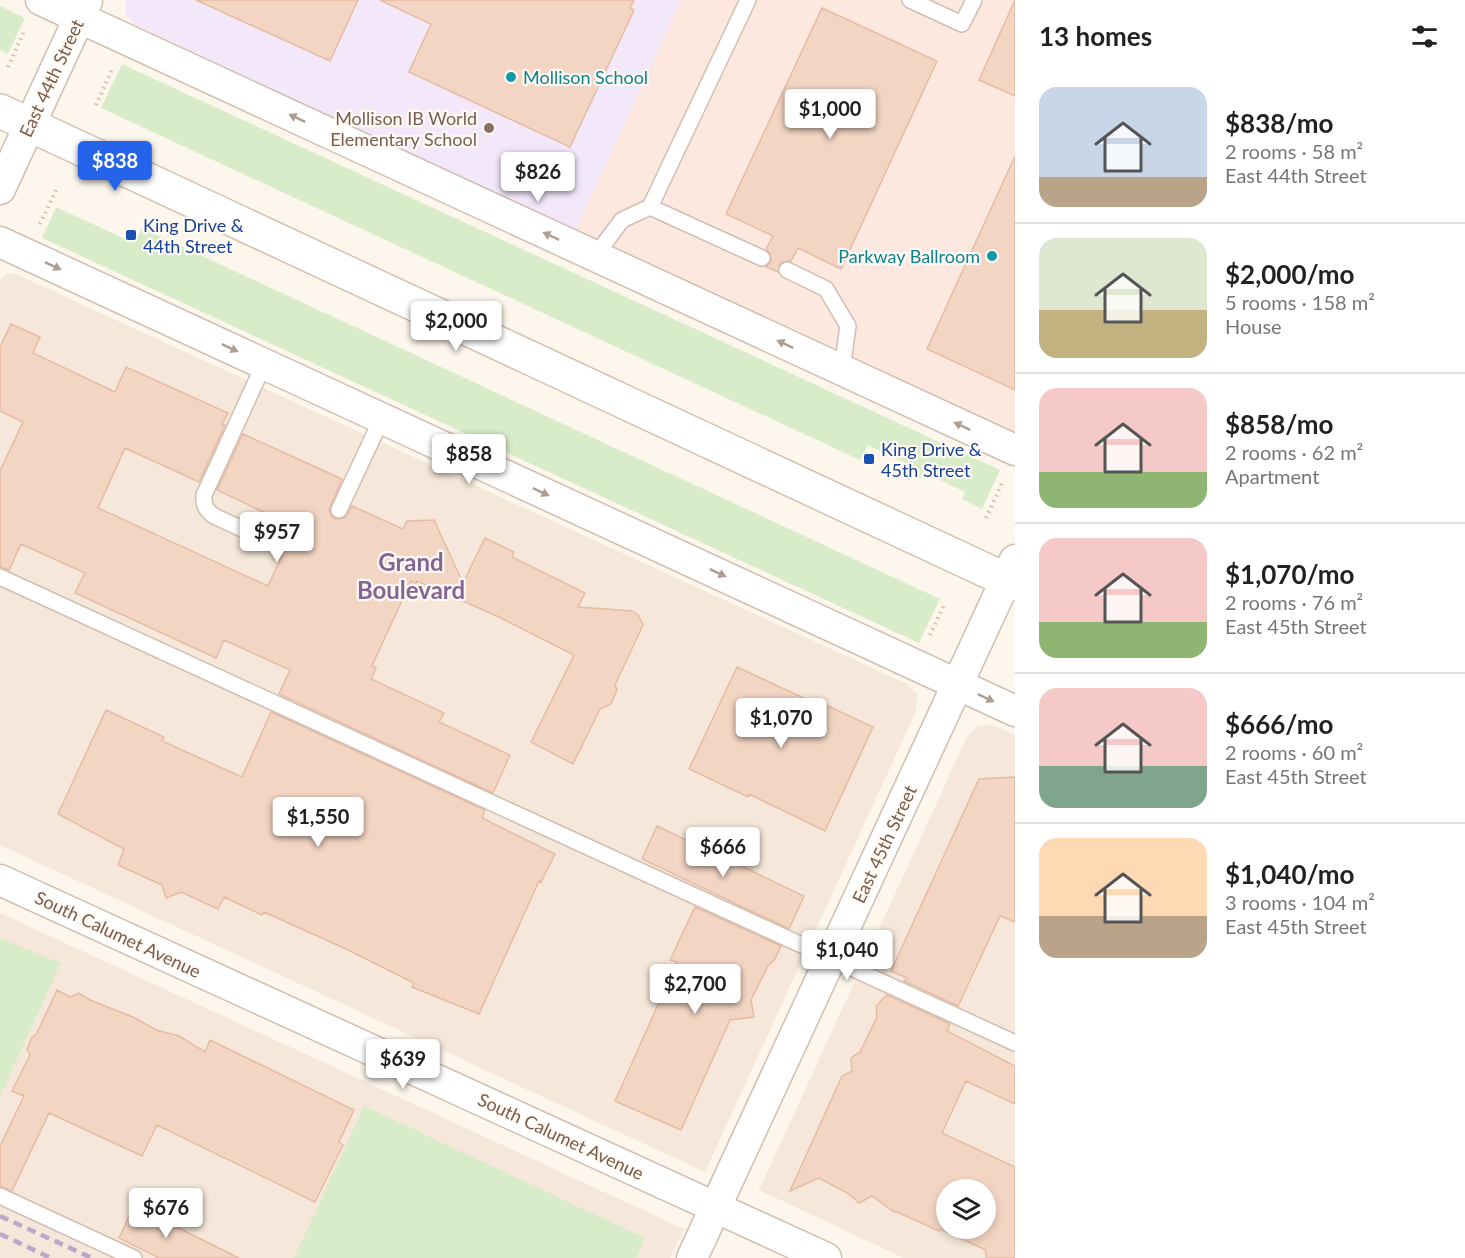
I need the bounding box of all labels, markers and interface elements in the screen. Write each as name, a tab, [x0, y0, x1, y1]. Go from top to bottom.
street label: East 44th Street	[14, 15, 88, 140]
text: 13 homes	[1039, 20, 1152, 52]
icon: filters	[1408, 20, 1441, 53]
place label: Mollison School	[523, 66, 648, 88]
marker: Mollison School	[504, 70, 518, 84]
pin: $1,000	[781, 89, 879, 140]
text: $1,000	[799, 96, 861, 120]
place label: Mollison IB World Elementary School	[330, 107, 477, 150]
text: $838/mo	[1225, 107, 1333, 139]
icon: home	[1087, 111, 1159, 183]
one-way arrow	[289, 114, 306, 123]
marker: Mollison IB World Elementary School	[482, 121, 496, 135]
text: 2 rooms · 58 m²	[1225, 139, 1363, 163]
pin: $838	[79, 141, 151, 192]
text: $838	[92, 148, 138, 172]
pin: $826	[502, 152, 574, 203]
text: $826	[515, 159, 561, 183]
text: East 44th Street	[1225, 163, 1367, 187]
place label: King Drive & 44th Street	[143, 214, 244, 257]
marker: King Drive & 44th Street	[124, 228, 138, 242]
one-way arrow	[542, 231, 559, 240]
place label: Parkway Ballroom	[838, 245, 980, 267]
marker: Parkway Ballroom	[985, 249, 999, 263]
text: $2,000/mo	[1225, 258, 1355, 290]
one-way arrow	[45, 262, 62, 271]
icon: home	[1087, 262, 1159, 334]
text: 5 rooms · 158 m²	[1225, 290, 1375, 314]
pin: $2,000	[407, 301, 505, 352]
text: $2,000	[425, 308, 487, 332]
text: House	[1225, 314, 1282, 338]
one-way arrow	[776, 339, 793, 348]
one-way arrow	[222, 344, 239, 353]
text: $858/mo	[1225, 408, 1333, 440]
icon: home	[1087, 412, 1159, 484]
one-way arrow	[953, 421, 970, 430]
pin: $858	[433, 434, 505, 485]
place label: King Drive & 45th Street	[881, 438, 982, 481]
text: 2 rooms · 62 m²	[1225, 440, 1363, 464]
text: $858	[446, 441, 492, 465]
marker: King Drive & 45th Street	[862, 452, 876, 466]
text: Apartment	[1225, 464, 1319, 488]
one-way arrow	[532, 487, 549, 496]
pin: $957	[241, 512, 313, 563]
text: $957	[254, 519, 300, 543]
district label: Grand Boulevard	[357, 547, 465, 604]
text: $1,070/mo	[1225, 558, 1355, 590]
icon: home	[1087, 562, 1159, 634]
one-way arrow	[709, 569, 726, 578]
text: 2 rooms · 76 m²	[1225, 590, 1363, 614]
text: East 45th Street	[1225, 614, 1367, 638]
one-way arrow	[978, 693, 995, 702]
pin: $1,070	[732, 698, 830, 749]
text: $1,070	[750, 705, 812, 729]
text: $666/mo	[1225, 708, 1333, 740]
icon: home	[1087, 712, 1159, 784]
text: 2 rooms · 60 m²	[1225, 740, 1363, 764]
text: East 45th Street	[1225, 764, 1367, 788]
street label: East 45th Street	[847, 781, 921, 906]
pin: $1,550	[269, 797, 367, 848]
text: $1,550	[287, 804, 349, 828]
pin: $666	[687, 827, 759, 878]
text: $666	[700, 834, 746, 858]
text: $1,040/mo	[1225, 858, 1355, 890]
icon: home	[1087, 862, 1159, 934]
street label: South Calumet Avenue	[32, 886, 204, 982]
text: 3 rooms · 104 m²	[1225, 890, 1375, 914]
text: East 45th Street	[1225, 914, 1367, 938]
pin: $1,040	[798, 930, 896, 981]
text: $1,040	[816, 937, 878, 961]
pin: $2,700	[646, 964, 744, 1015]
text: $2,700	[664, 971, 726, 995]
pin: $639	[367, 1039, 439, 1090]
text: $639	[380, 1046, 426, 1070]
street label: South Calumet Avenue	[475, 1088, 647, 1184]
map controls	[936, 1179, 996, 1239]
button: layers	[936, 1179, 996, 1239]
pin: $676	[130, 1188, 202, 1239]
text: $676	[143, 1195, 189, 1219]

